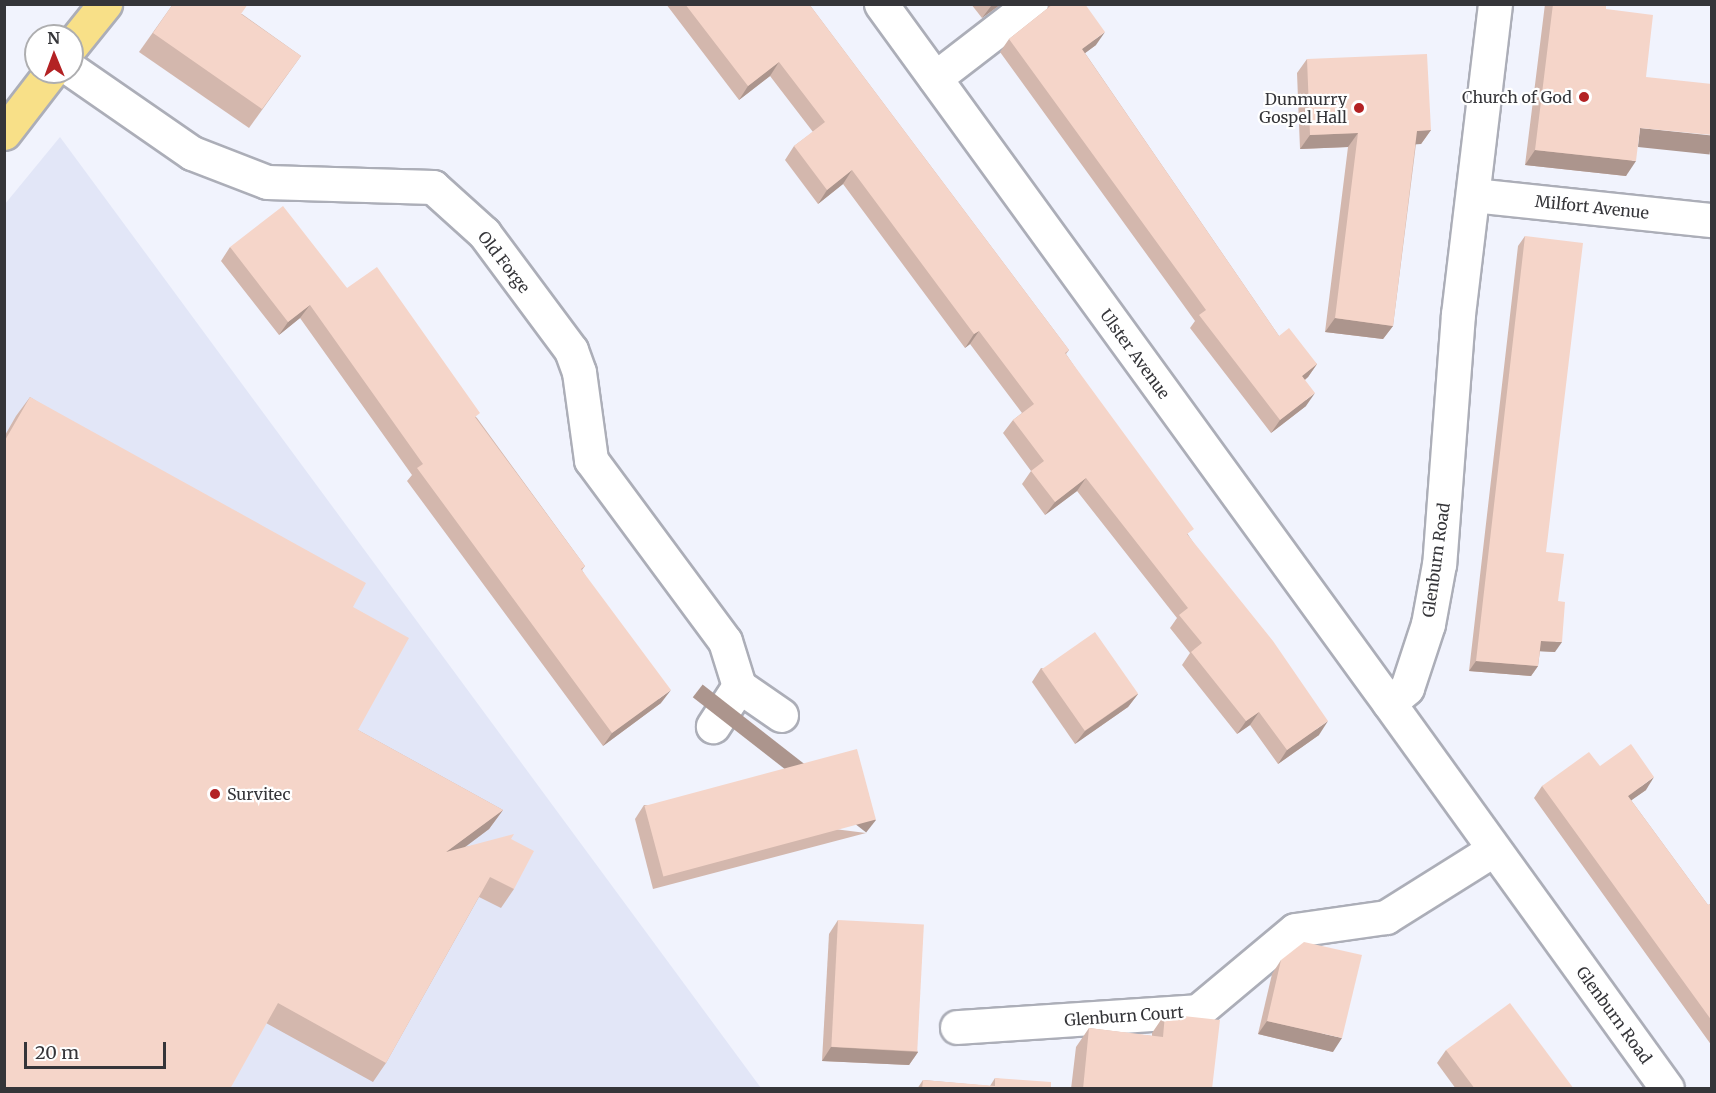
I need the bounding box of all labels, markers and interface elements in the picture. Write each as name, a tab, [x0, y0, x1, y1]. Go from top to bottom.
north arrow	[24, 24, 84, 84]
text: N	[47, 28, 60, 48]
place label: Church of God	[1462, 87, 1572, 107]
place label: Dunmurry Gospel Hall	[1259, 89, 1347, 127]
marker: Church of God	[1577, 90, 1591, 104]
marker: Dunmurry Gospel Hall	[1352, 101, 1366, 115]
street label: Milfort Avenue	[1534, 191, 1650, 223]
street label: Old Forge	[474, 227, 534, 297]
street label: Ulster Avenue	[1096, 305, 1174, 403]
street label: Glenburn Road	[1418, 502, 1454, 618]
place label: Survitec	[227, 784, 291, 804]
marker: Survitec	[208, 787, 222, 801]
street label: Glenburn Road	[1572, 963, 1656, 1067]
street label: Glenburn Court	[1064, 1002, 1184, 1030]
scale bar	[27, 1030, 170, 1068]
text: 20 m	[35, 1041, 79, 1064]

